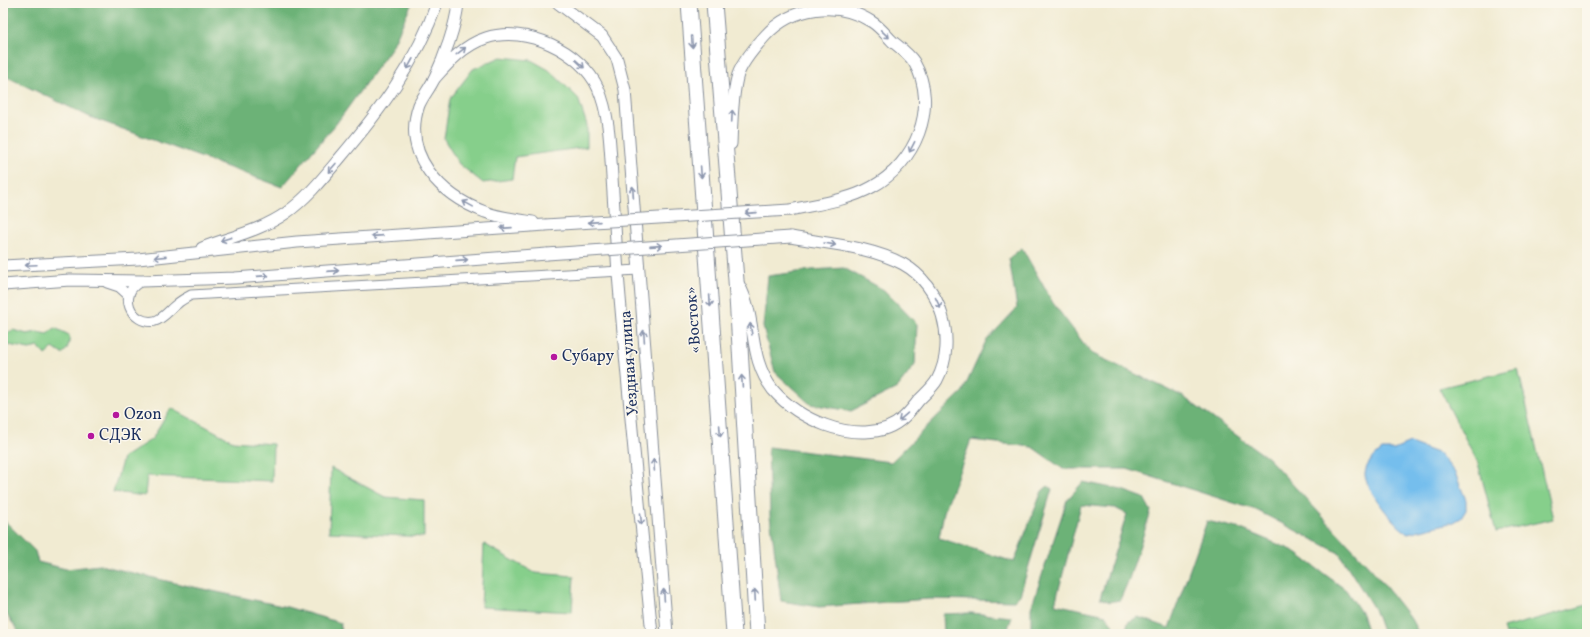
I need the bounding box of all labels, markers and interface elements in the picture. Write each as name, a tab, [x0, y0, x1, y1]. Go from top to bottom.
one-way arrow	[880, 29, 890, 39]
one-way arrow	[688, 35, 695, 48]
one-way arrow	[456, 47, 467, 56]
one-way arrow	[405, 58, 413, 70]
one-way arrow	[575, 59, 585, 68]
one-way arrow	[729, 110, 736, 123]
one-way arrow	[908, 141, 915, 153]
one-way arrow	[327, 163, 337, 173]
one-way arrow	[698, 165, 705, 178]
one-way arrow	[630, 186, 637, 199]
one-way arrow	[462, 200, 474, 208]
one-way arrow	[745, 209, 758, 216]
one-way arrow	[588, 219, 601, 226]
one-way arrow	[500, 224, 513, 231]
one-way arrow	[371, 233, 384, 240]
one-way arrow	[220, 236, 233, 243]
one-way arrow	[823, 240, 836, 248]
one-way arrow	[649, 243, 662, 250]
one-way arrow	[154, 253, 167, 260]
one-way arrow	[456, 257, 469, 264]
one-way arrow	[25, 261, 38, 268]
one-way arrow	[326, 267, 339, 274]
one-way arrow	[256, 272, 269, 279]
street label: «Восток»	[681, 286, 707, 354]
one-way arrow	[707, 294, 714, 307]
one-way arrow	[935, 297, 942, 309]
street label: Уездная улица	[615, 309, 645, 417]
one-way arrow	[747, 323, 755, 336]
one-way arrow	[641, 330, 648, 343]
place label: Субару	[562, 346, 614, 368]
marker: Субару	[549, 352, 559, 362]
one-way arrow	[739, 375, 746, 388]
place label: Ozon	[124, 404, 162, 426]
marker: Ozon	[111, 410, 121, 420]
one-way arrow	[898, 413, 909, 422]
one-way arrow	[716, 424, 723, 437]
place label: СДЭК	[99, 425, 142, 447]
marker: СДЭК	[86, 431, 96, 441]
one-way arrow	[650, 459, 657, 472]
one-way arrow	[637, 512, 645, 525]
one-way arrow	[660, 589, 667, 602]
one-way arrow	[751, 589, 759, 602]

